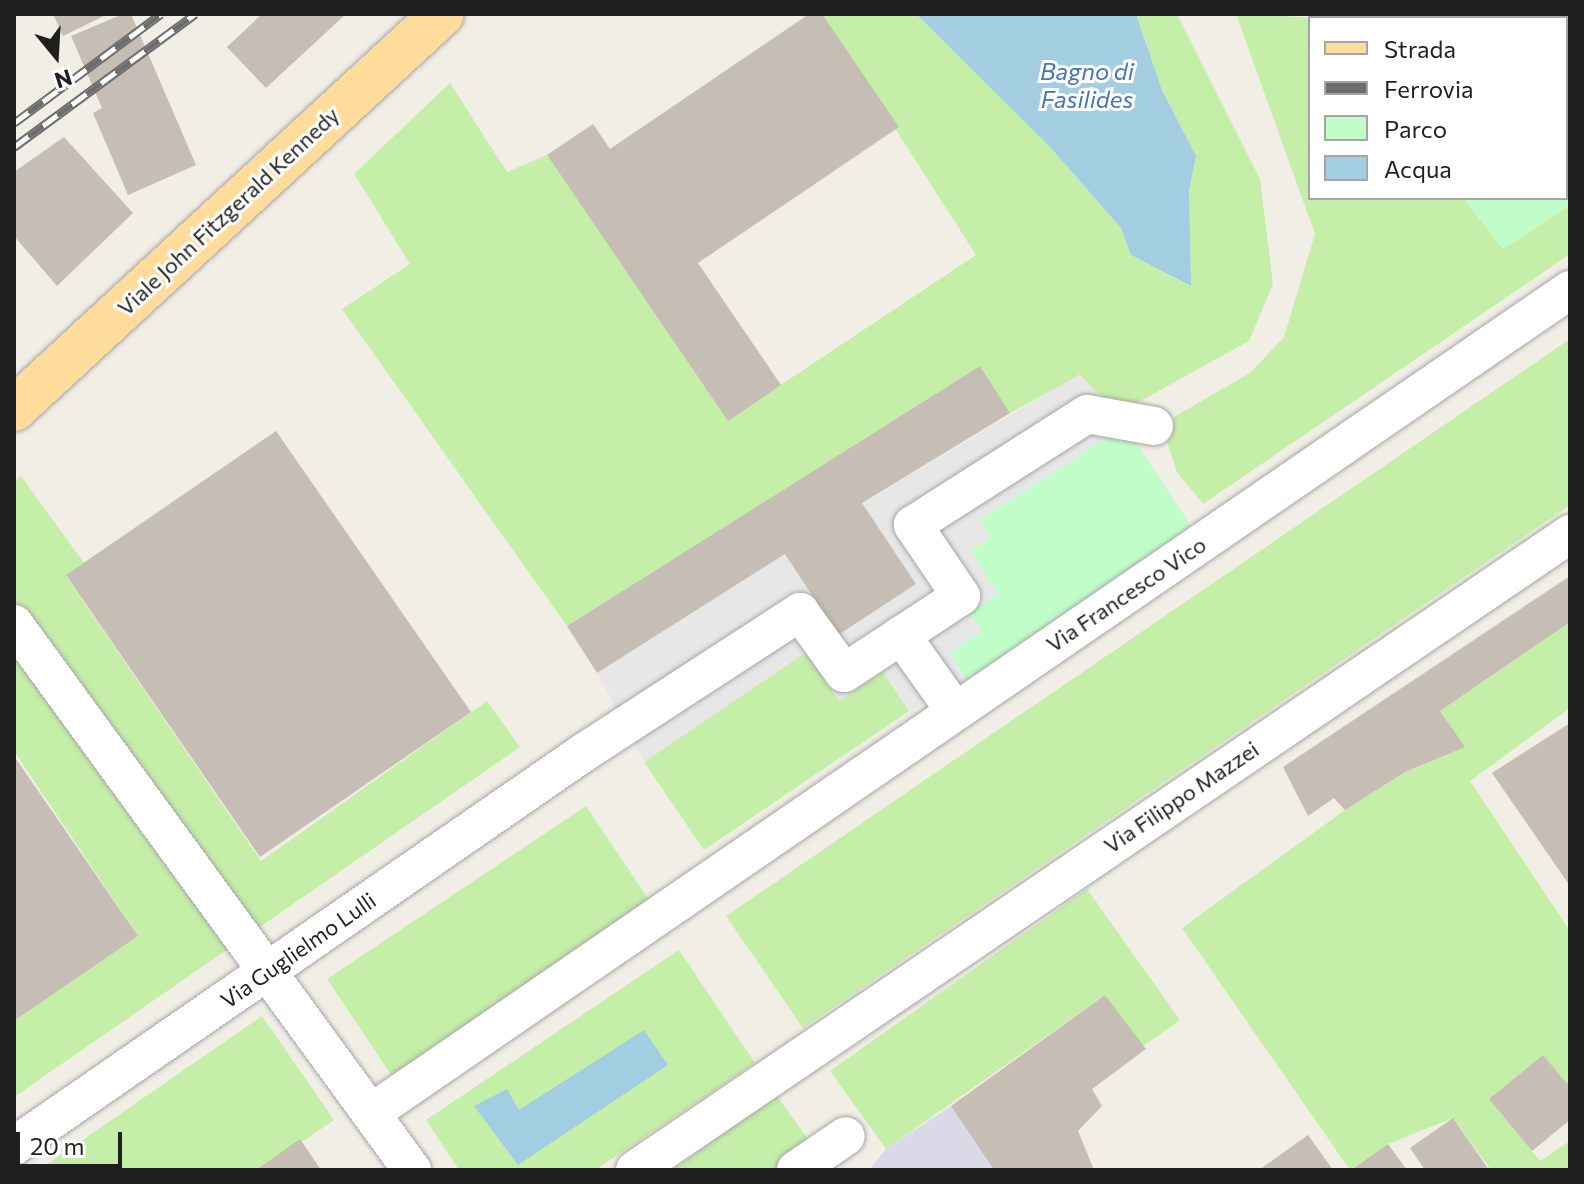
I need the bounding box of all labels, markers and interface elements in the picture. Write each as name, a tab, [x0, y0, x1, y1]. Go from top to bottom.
north arrow	[16, 16, 96, 96]
legend	[1308, 16, 1568, 200]
text: Strada	[1384, 34, 1456, 63]
water label: Bagno di Fasilides	[1040, 57, 1134, 113]
text: N	[52, 64, 76, 95]
text: Ferrovia	[1384, 74, 1474, 103]
street label: Viale John Fitzgerald Kennedy	[112, 101, 344, 321]
text: Parco	[1384, 114, 1447, 143]
text: Acqua	[1384, 154, 1452, 183]
street label: Via Francesco Vico	[1041, 531, 1211, 657]
street label: Via Filippo Mazzei	[1099, 735, 1263, 859]
street label: Via Guglielmo Lulli	[215, 887, 381, 1013]
scale bar	[20, 1116, 126, 1166]
text: 20 m	[30, 1131, 84, 1160]

